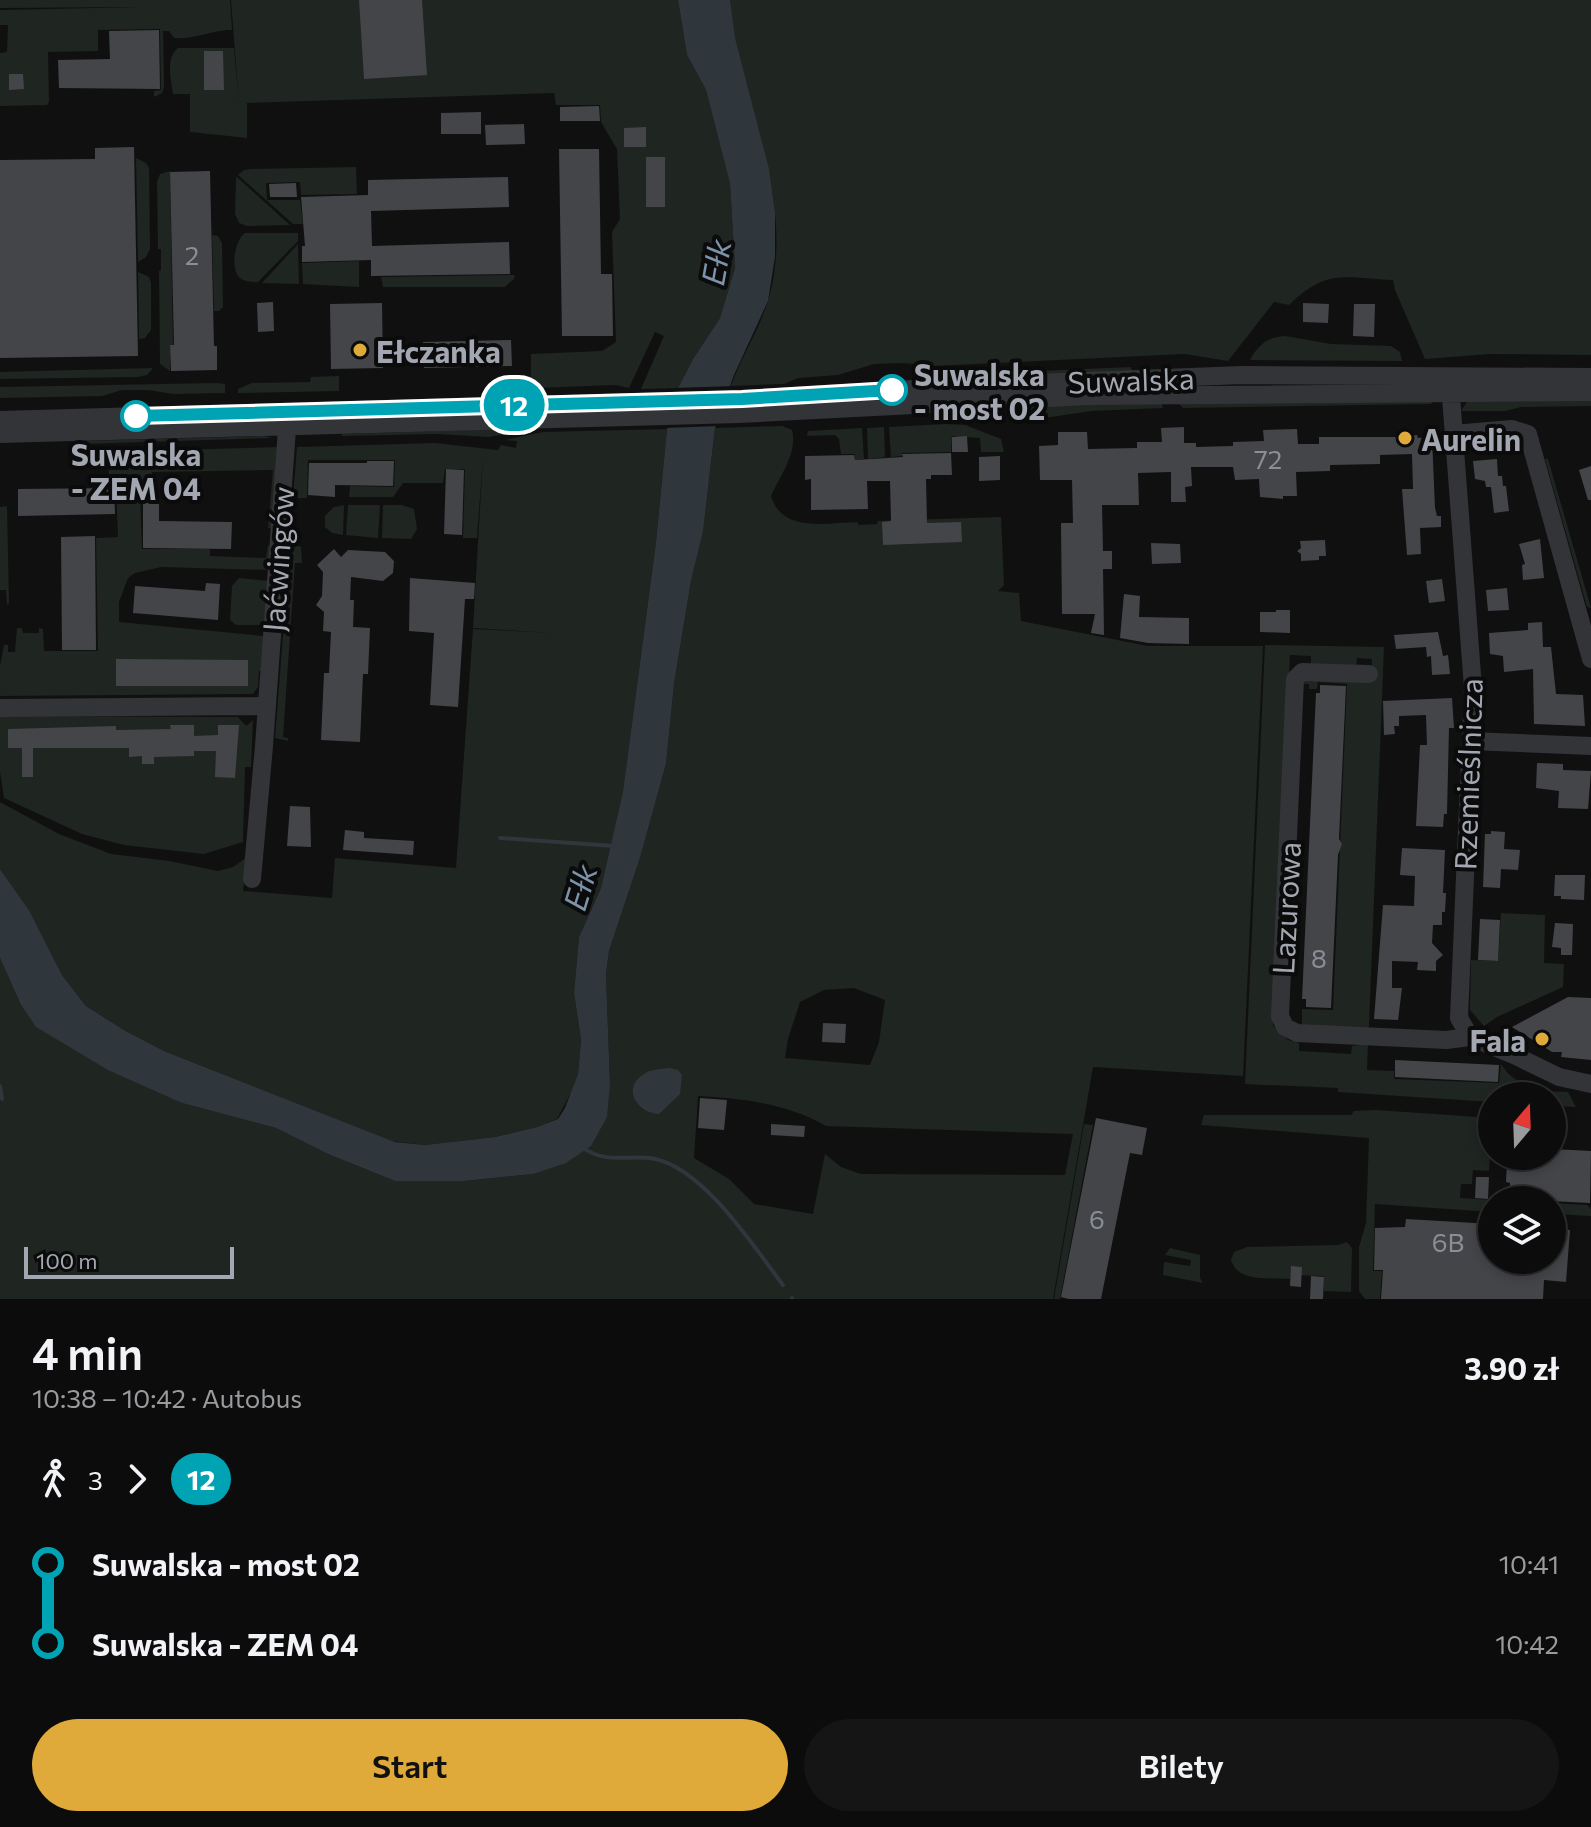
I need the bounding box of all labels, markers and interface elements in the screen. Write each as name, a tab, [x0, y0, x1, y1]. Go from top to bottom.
water label: Ełk	[691, 235, 739, 288]
house number: 2	[185, 239, 199, 270]
place label: Ełczanka	[376, 332, 501, 369]
marker: Ełczanka	[351, 341, 369, 359]
place label: Suwalska - most 02	[914, 355, 1045, 426]
street label: Suwalska	[1067, 358, 1195, 400]
marker: Suwalska - most 02	[877, 375, 907, 405]
line badge: 12	[478, 379, 550, 431]
text: 12	[500, 388, 528, 422]
marker: Suwalska - ZEM 04	[121, 401, 151, 431]
place label: Aurelin	[1421, 420, 1521, 457]
marker: Aurelin	[1396, 429, 1414, 447]
place label: Suwalska - ZEM 04	[71, 435, 201, 506]
house number: 72	[1254, 443, 1282, 474]
street label: Jaćwingów	[253, 485, 301, 633]
street label: Rzemieślnicza	[1445, 677, 1489, 871]
street label: Lazurowa	[1263, 841, 1307, 975]
water label: Ełk	[553, 859, 605, 915]
house number: 8	[1311, 942, 1327, 973]
place label: Fala	[1469, 1021, 1526, 1058]
marker: Fala	[1533, 1030, 1551, 1048]
north arrow	[1478, 1082, 1566, 1170]
map controls	[1478, 1082, 1566, 1274]
button: layers	[1478, 1186, 1566, 1274]
house number: 6	[1089, 1203, 1105, 1234]
house number: 6B	[1432, 1226, 1464, 1257]
scale bar	[24, 1243, 234, 1279]
text: 100 m	[36, 1247, 98, 1274]
text: 4 min	[32, 1325, 143, 1379]
text: 3.90 zł	[1464, 1349, 1559, 1386]
text: 10:38 – 10:42 · Autobus	[32, 1382, 302, 1413]
icon: walk	[32, 1457, 76, 1501]
icon: forward	[115, 1457, 159, 1501]
text: 12	[187, 1462, 215, 1496]
text: 3	[88, 1464, 103, 1495]
text: Suwalska - most 02	[92, 1545, 360, 1582]
text: 10:41	[1499, 1548, 1559, 1579]
text: Suwalska - ZEM 04	[92, 1625, 358, 1662]
text: 10:42	[1495, 1628, 1559, 1659]
button: Start	[32, 1719, 788, 1811]
button: Bilety	[804, 1719, 1559, 1811]

